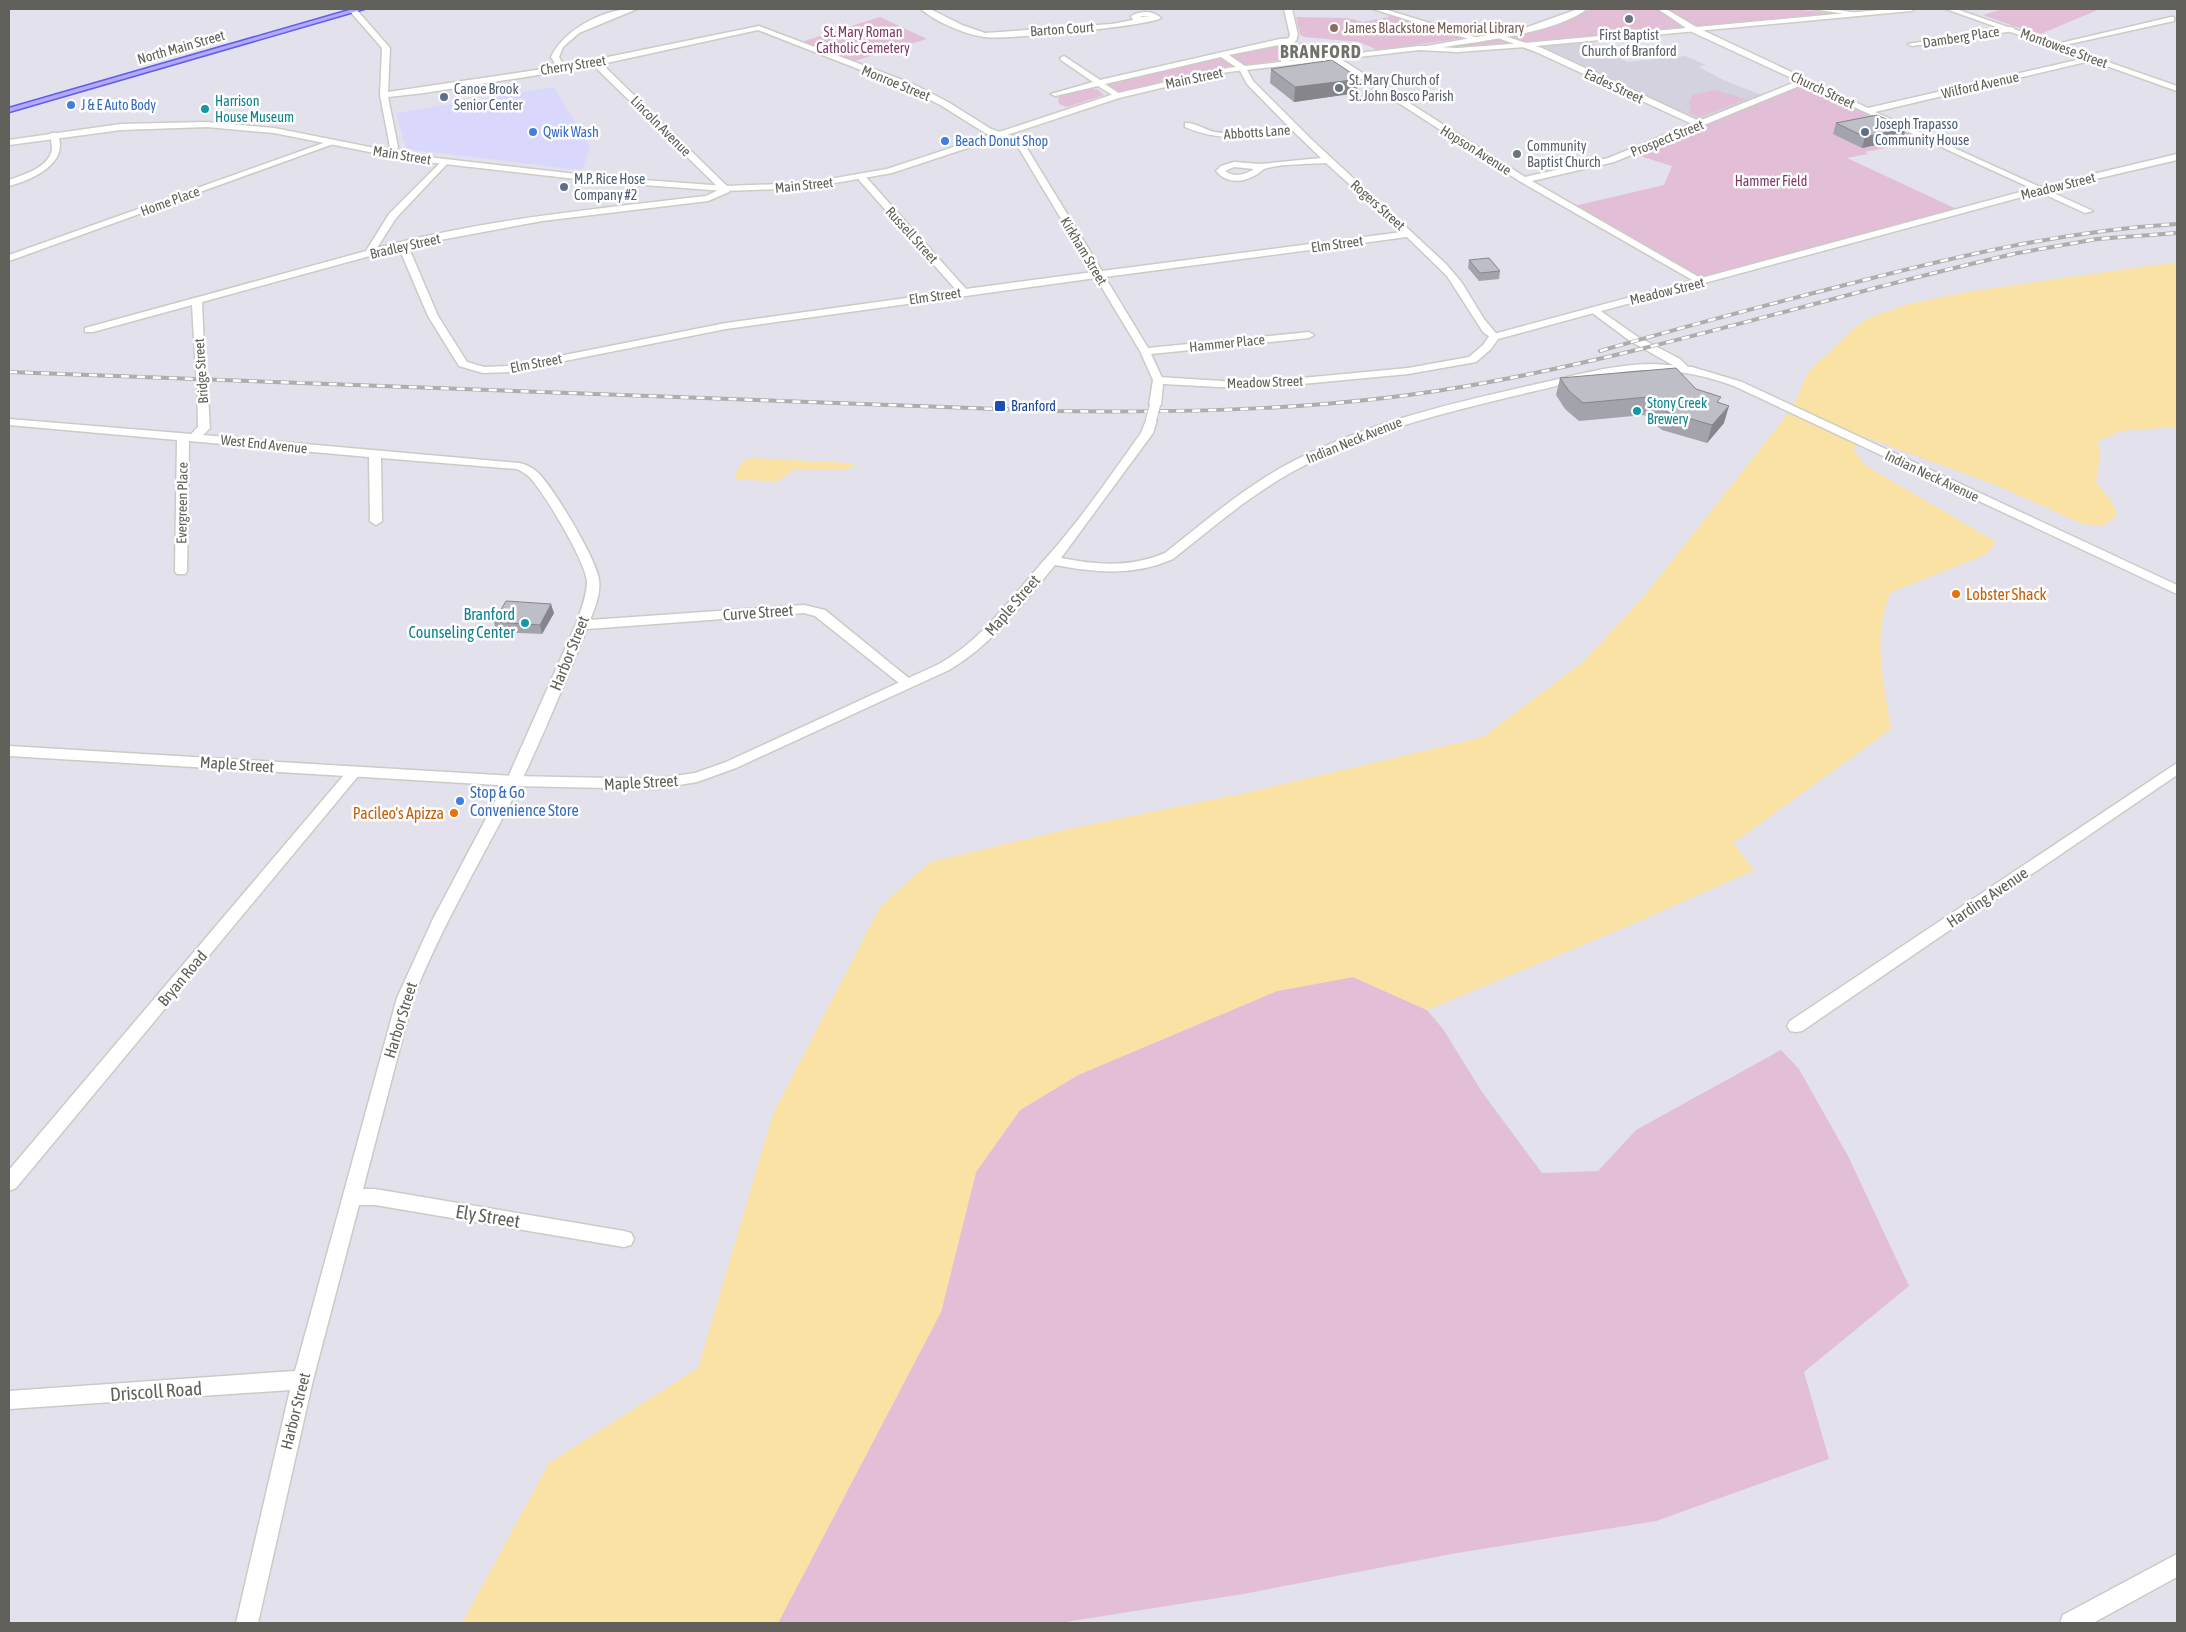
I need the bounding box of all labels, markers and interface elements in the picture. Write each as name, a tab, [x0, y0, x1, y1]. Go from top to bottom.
marker: First Baptist Church of Branford	[1623, 13, 1635, 25]
street label: Barton Court	[1030, 19, 1094, 39]
place label: James Blackstone Memorial Library	[1344, 20, 1525, 36]
marker: James Blackstone Memorial Library	[1328, 22, 1340, 34]
street label: Damberg Place	[1921, 23, 2001, 51]
park label: St. Mary Roman Catholic Cemetery	[816, 24, 910, 56]
street label: Montowese Street	[2018, 25, 2110, 71]
street label: North Main Street	[135, 27, 227, 67]
place label: First Baptist Church of Branford	[1581, 27, 1677, 59]
district label: BRANFORD	[1280, 41, 1362, 62]
street label: Cherry Street	[539, 52, 607, 78]
street label: Monroe Street	[859, 62, 933, 104]
street label: Main Street	[1164, 64, 1224, 92]
street label: Eades Street	[1582, 65, 1646, 107]
street label: Church Street	[1789, 68, 1857, 112]
street label: Wilford Avenue	[1940, 68, 2020, 102]
place label: St. Mary Church of St. John Bosco Parish	[1349, 72, 1454, 104]
place label: Canoe Brook Senior Center	[454, 81, 524, 113]
marker: St. Mary Church of St. John Bosco Parish	[1333, 82, 1345, 94]
marker: Canoe Brook Senior Center	[438, 91, 450, 103]
place label: Harrison House Museum	[215, 93, 294, 125]
street label: Lincoln Avenue	[628, 93, 694, 159]
place label: J & E Auto Body	[81, 97, 156, 113]
marker: J & E Auto Body	[65, 99, 77, 111]
marker: Harrison House Museum	[199, 103, 211, 115]
street label: Prospect Street	[1628, 116, 1706, 160]
place label: Joseph Trapasso Community House	[1875, 116, 1969, 148]
street label: Abbotts Lane	[1223, 122, 1291, 142]
street label: Hopson Avenue	[1438, 122, 1514, 178]
place label: Qwik Wash	[543, 124, 599, 140]
marker: Qwik Wash	[527, 126, 539, 138]
marker: Joseph Trapasso Community House	[1859, 126, 1871, 138]
place label: Beach Donut Shop	[955, 133, 1049, 149]
marker: Beach Donut Shop	[939, 135, 951, 147]
place label: Community Baptist Church	[1527, 138, 1601, 170]
street label: Main Street	[372, 143, 432, 167]
marker: Community Baptist Church	[1511, 148, 1523, 160]
street label: Meadow Street	[2019, 169, 2097, 203]
place label: M.P. Rice Hose Company #2	[574, 171, 645, 203]
park label: Hammer Field	[1735, 173, 1807, 189]
street label: Main Street	[774, 174, 834, 196]
street label: Rogers Street	[1348, 177, 1408, 233]
marker: M.P. Rice Hose Company #2	[558, 181, 570, 193]
street label: Home Place	[138, 183, 202, 219]
street label: Russell Street	[883, 204, 941, 266]
street label: Kirkham Street	[1057, 214, 1111, 288]
street label: Bradley Street	[368, 230, 442, 262]
street label: Elm Street	[1310, 232, 1364, 256]
street label: Meadow Street	[1628, 274, 1706, 308]
street label: Elm Street	[908, 284, 962, 308]
street label: Hammer Place	[1188, 331, 1266, 355]
street label: Bridge Street	[191, 338, 211, 404]
street label: Elm Street	[509, 350, 563, 376]
street label: Meadow Street	[1227, 373, 1303, 391]
place label: Stony Creek Brewery	[1647, 395, 1707, 427]
place label: Branford	[1011, 398, 1056, 414]
marker: Branford	[993, 399, 1007, 413]
marker: Stony Creek Brewery	[1631, 405, 1643, 417]
street label: Indian Neck Avenue	[1304, 413, 1404, 467]
street label: West End Avenue	[220, 431, 308, 457]
street label: Indian Neck Avenue	[1882, 447, 1982, 505]
street label: Evergreen Place	[173, 462, 191, 544]
street label: Maple Street	[981, 571, 1044, 640]
place label: Lobster Shack	[1966, 585, 2046, 603]
marker: Lobster Shack	[1950, 588, 1962, 600]
street label: Curve Street	[722, 601, 794, 623]
place label: Branford Counseling Center	[408, 605, 515, 642]
street label: Harbor Street	[546, 613, 592, 693]
marker: Branford Counseling Center	[519, 617, 531, 629]
street label: Maple Street	[199, 752, 275, 777]
street label: Maple Street	[603, 771, 679, 794]
place label: Stop & Go Convenience Store	[470, 783, 579, 819]
marker: Stop & Go Convenience Store	[454, 795, 466, 807]
place label: Pacileo's Apizza	[353, 804, 444, 823]
marker: Pacileo's Apizza	[448, 807, 460, 819]
street label: Harding Avenue	[1943, 863, 2031, 932]
street label: Bryan Road	[154, 947, 211, 1010]
street label: Harbor Street	[380, 979, 420, 1060]
street label: Ely Street	[454, 1200, 522, 1232]
street label: Harbor Street	[277, 1370, 313, 1451]
street label: Driscoll Road	[109, 1377, 203, 1405]

